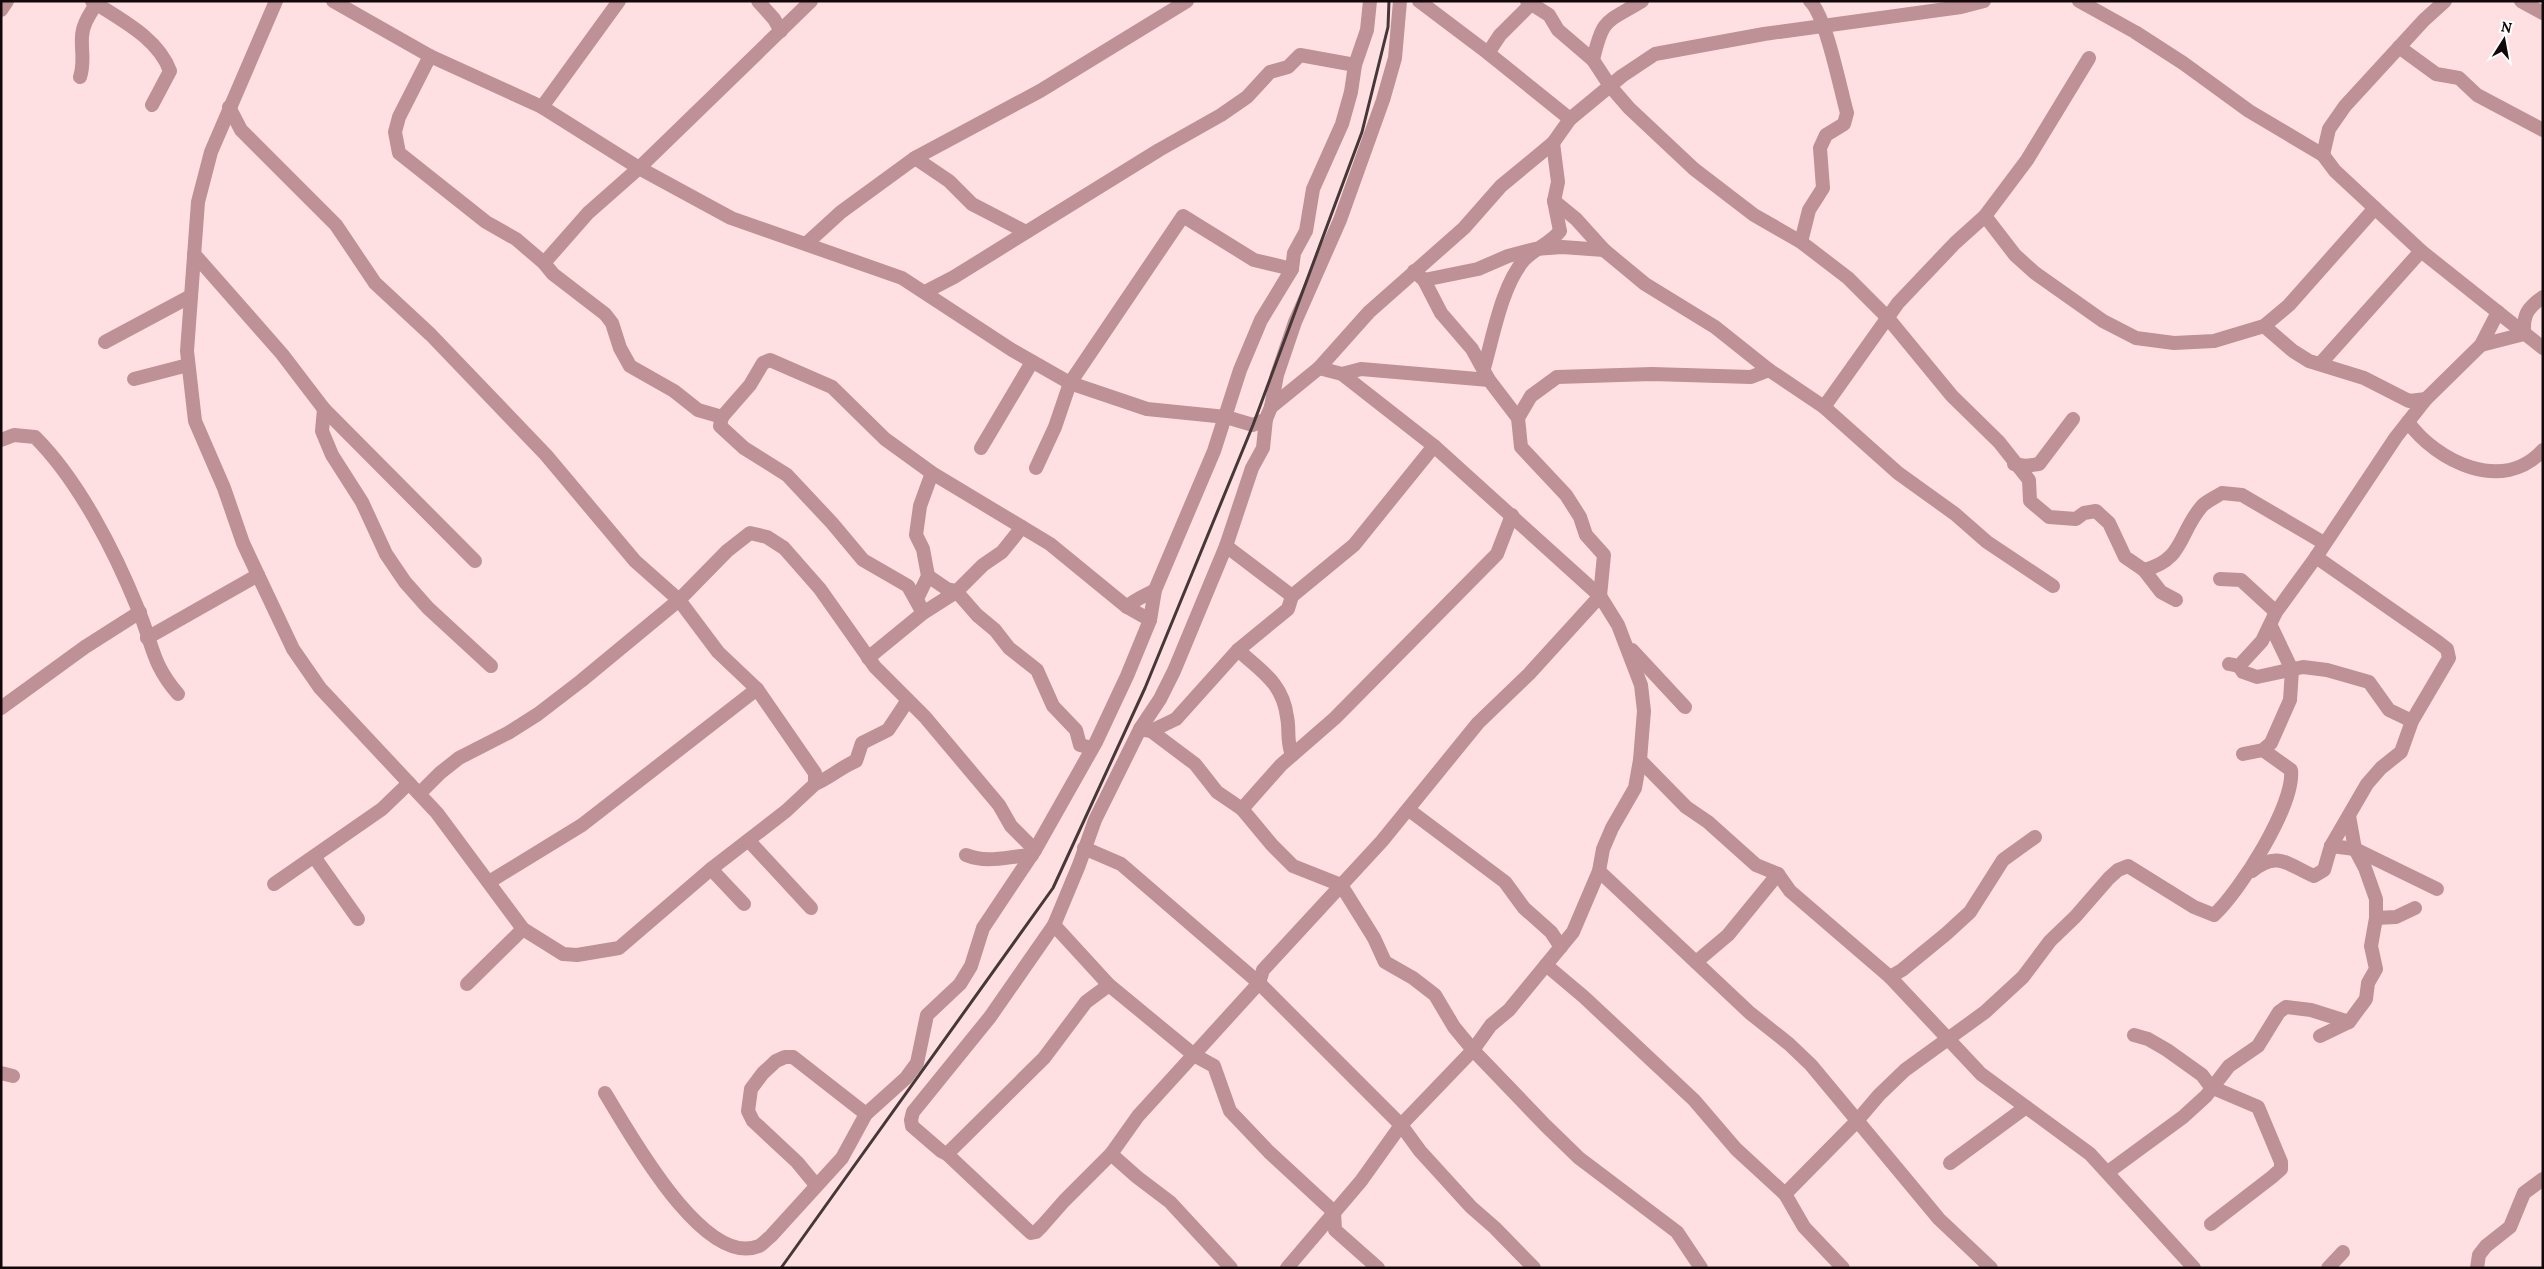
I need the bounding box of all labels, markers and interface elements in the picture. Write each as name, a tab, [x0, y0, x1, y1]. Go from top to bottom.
north arrow	[2479, 15, 2529, 65]
text: N	[2499, 17, 2514, 37]

